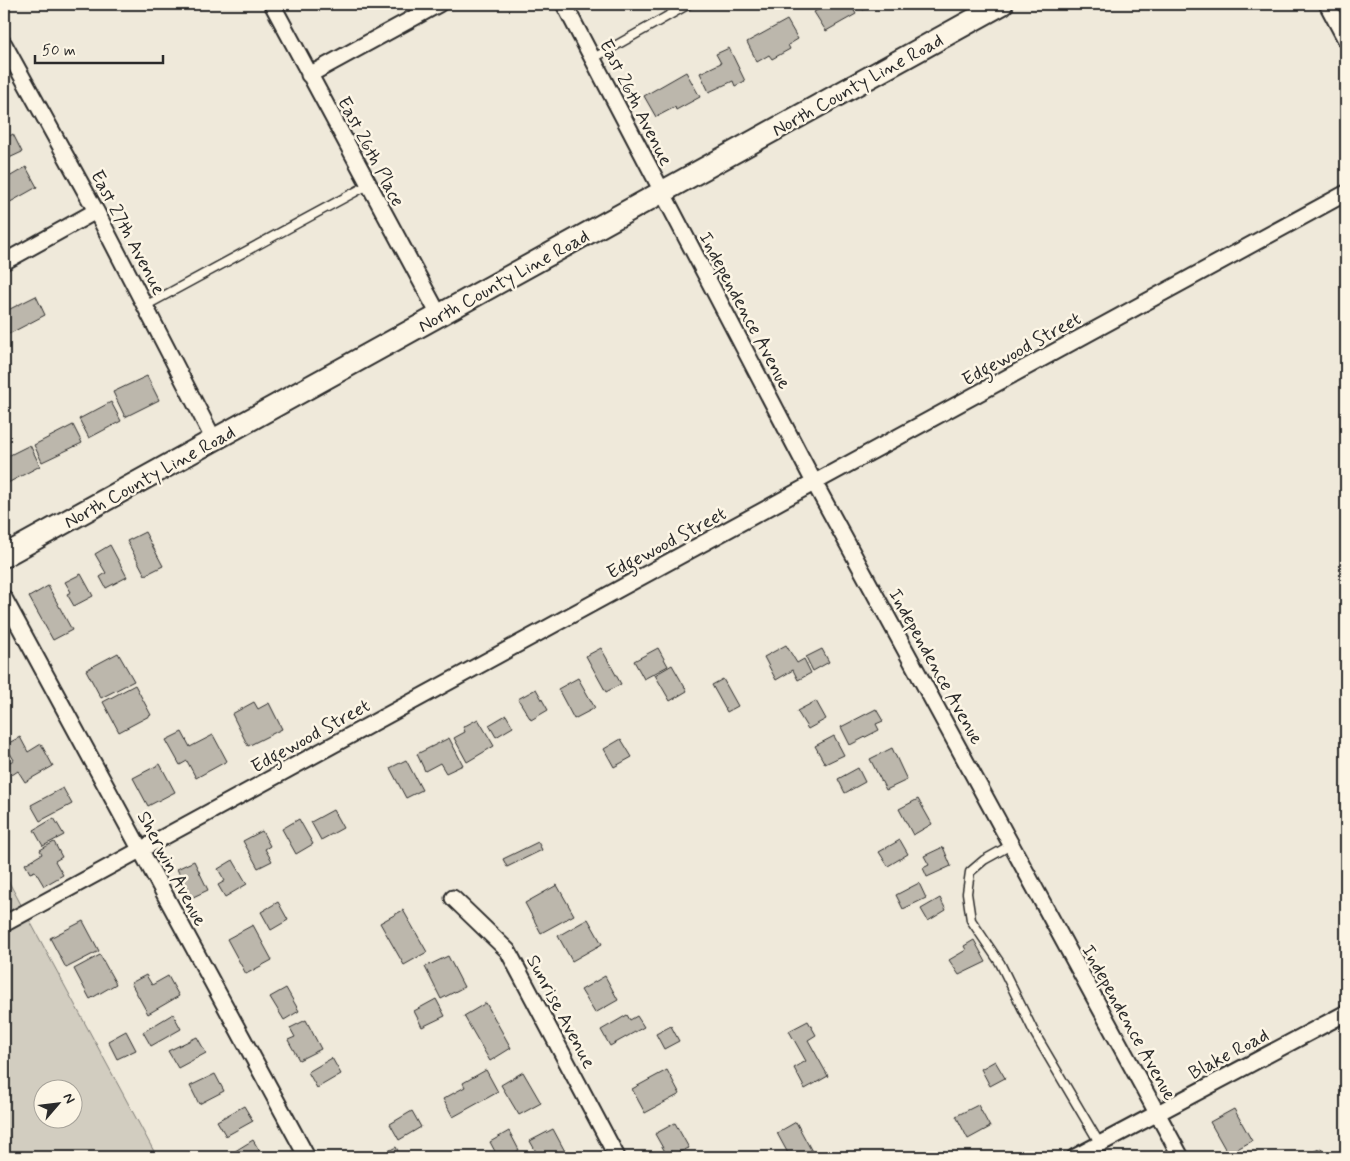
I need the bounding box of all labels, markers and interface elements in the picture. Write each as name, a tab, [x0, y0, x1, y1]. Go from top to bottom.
street label: North County Line Road	[768, 28, 948, 144]
scale bar	[35, 32, 162, 64]
street label: East 26th Avenue	[593, 35, 678, 170]
text: 50 m	[42, 41, 76, 61]
street label: East 26th Place	[331, 92, 410, 211]
street label: East 27th Avenue	[84, 166, 171, 300]
street label: North County Line Road	[414, 224, 594, 340]
street label: Independence Avenue	[693, 228, 797, 394]
street label: Edgewood Street	[958, 306, 1087, 395]
street label: North County Line Road	[60, 420, 240, 536]
street label: Edgewood Street	[602, 501, 732, 588]
street label: Independence Avenue	[882, 584, 989, 749]
street label: Edgewood Street	[247, 693, 376, 782]
street label: Sherwin Avenue	[131, 807, 213, 931]
street label: Independence Avenue	[1075, 940, 1182, 1105]
street label: Sunrise Avenue	[520, 950, 601, 1073]
street label: Blake Road	[1184, 1023, 1273, 1086]
north arrow	[32, 1078, 82, 1128]
text: N	[58, 1090, 79, 1107]

